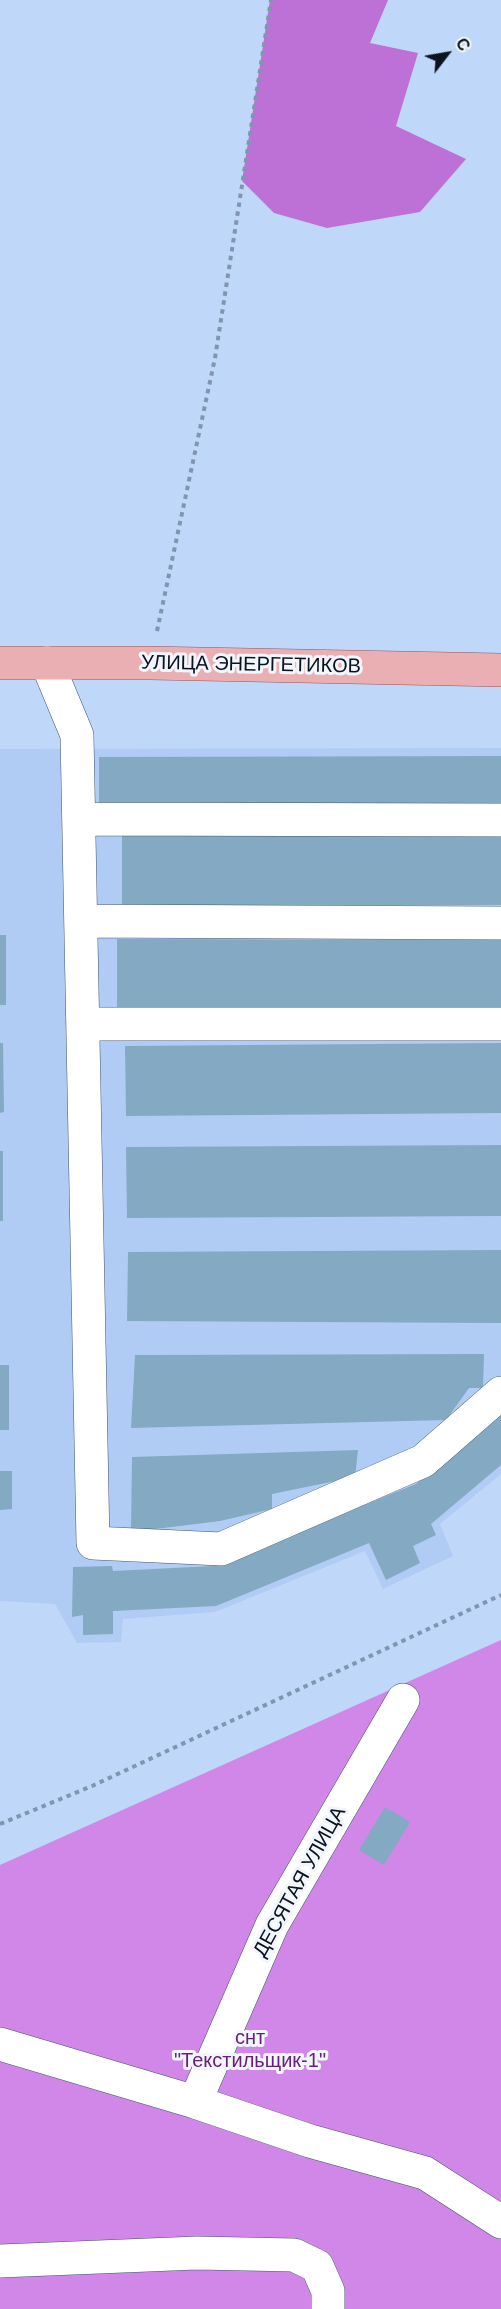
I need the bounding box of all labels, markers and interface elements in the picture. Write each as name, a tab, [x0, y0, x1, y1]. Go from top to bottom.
north arrow	[417, 24, 477, 84]
text: С	[453, 35, 473, 54]
street label: УЛИЦА ЭНЕРГЕТИКОВ	[141, 651, 361, 679]
street label: ДЕСЯТАЯ УЛИЦА	[249, 1803, 351, 1961]
park label: снт "Текстильщик-1"	[174, 2026, 326, 2073]

